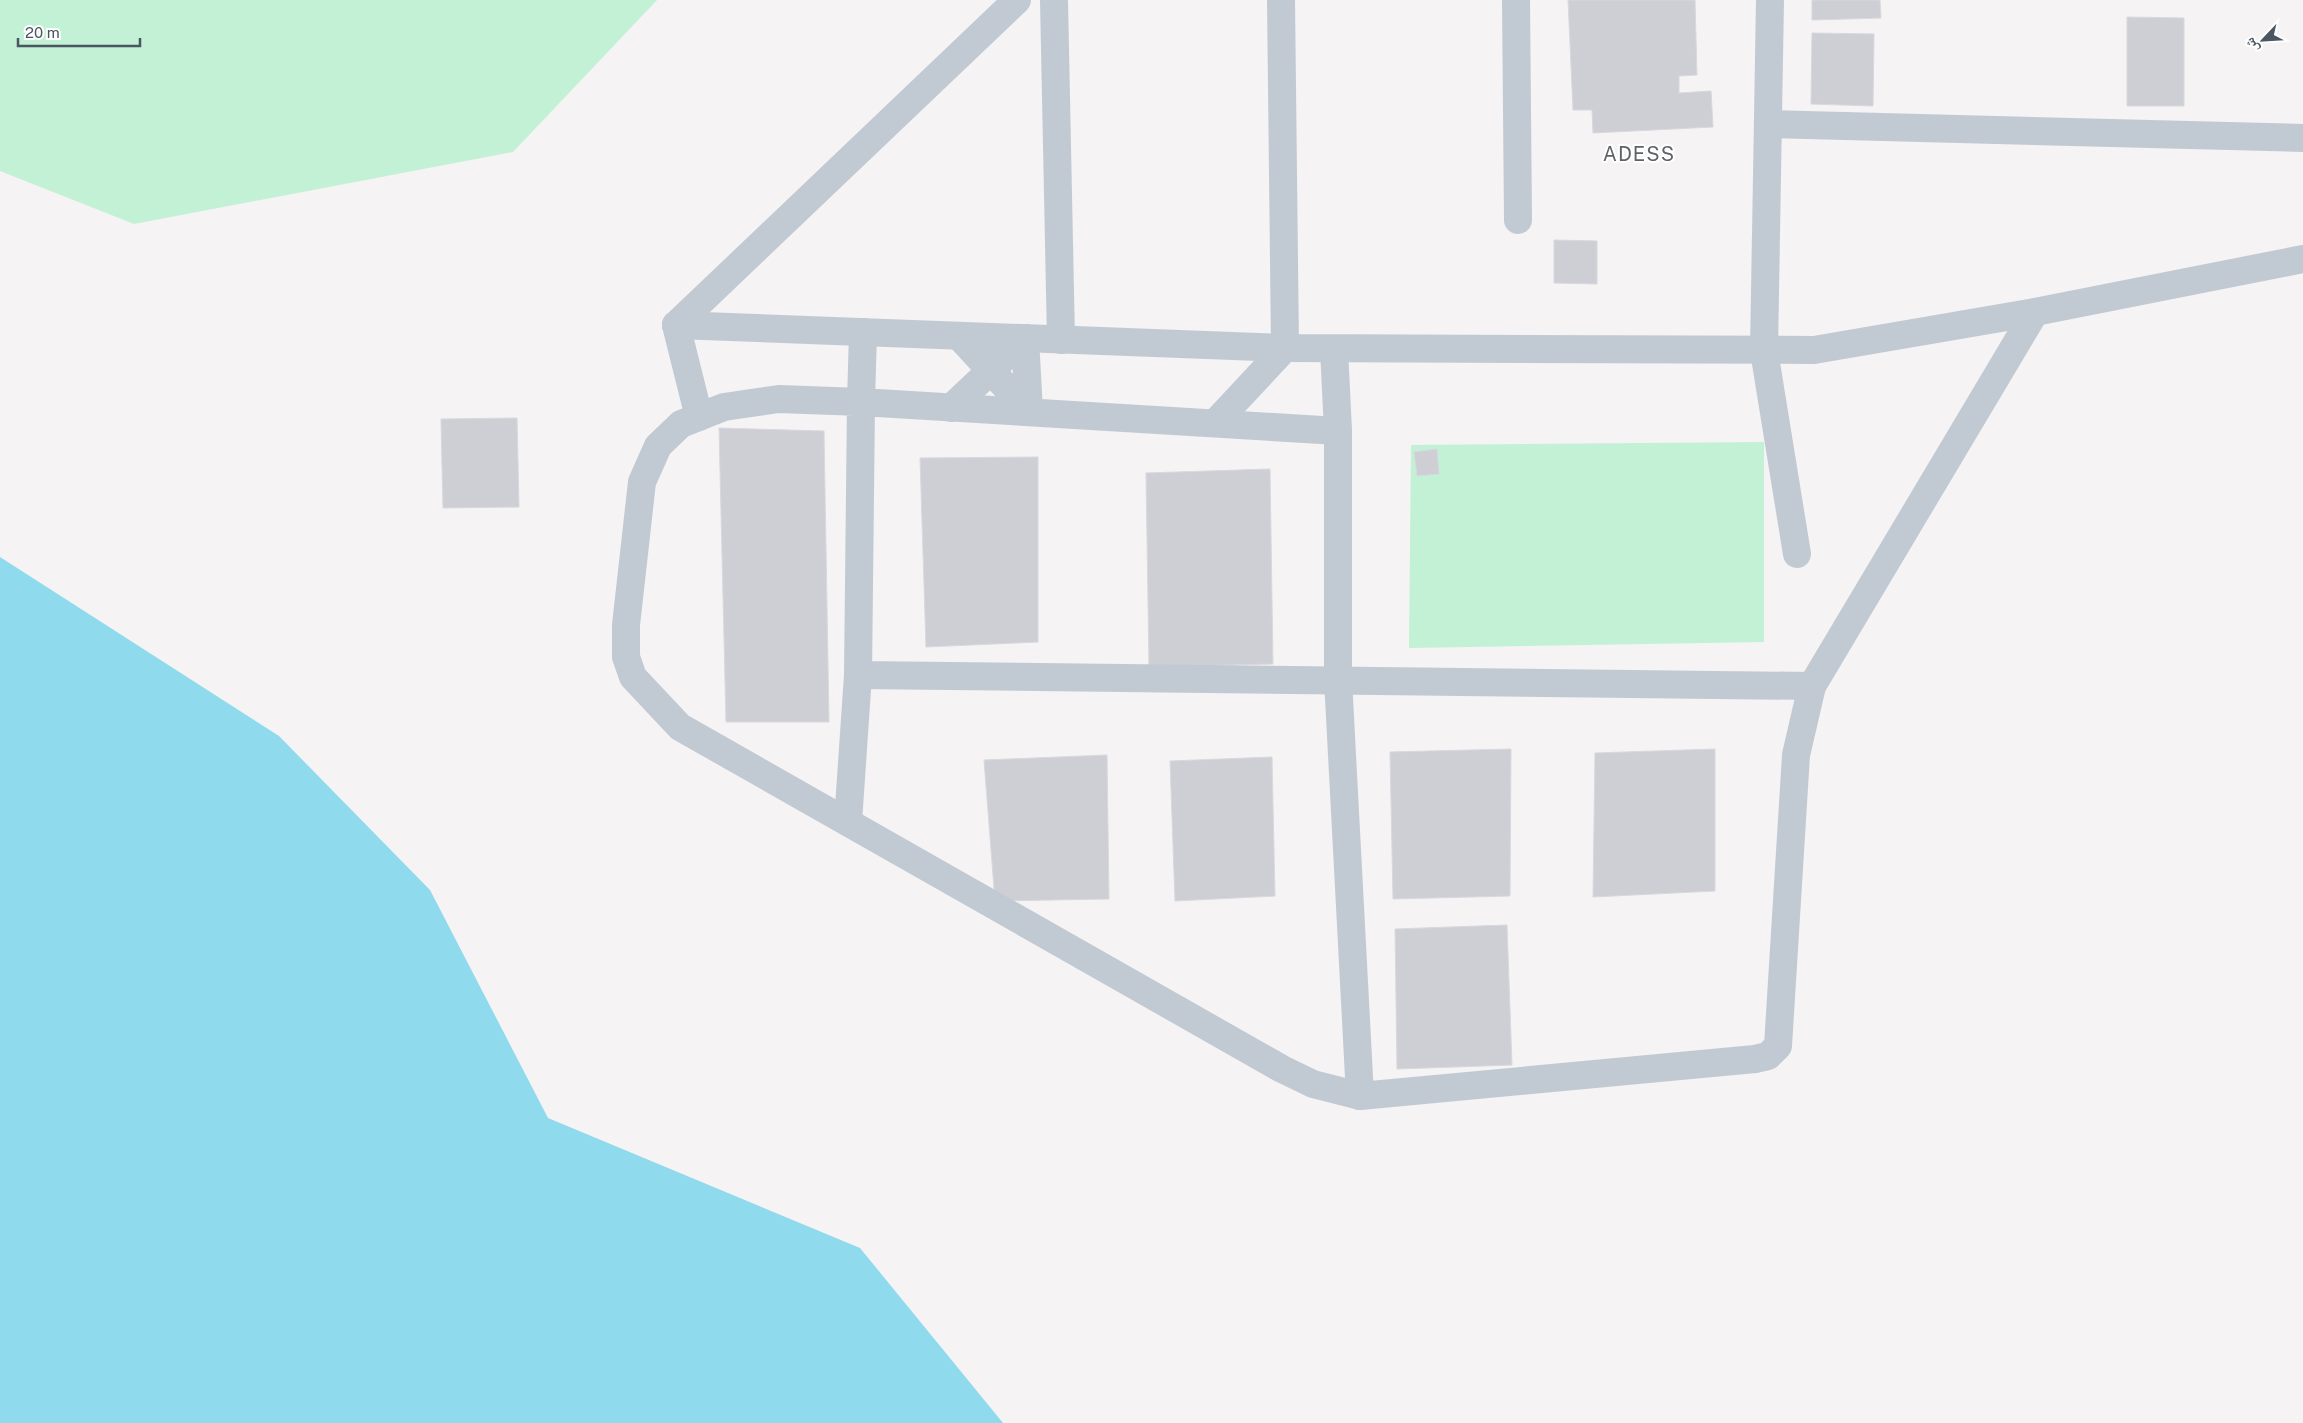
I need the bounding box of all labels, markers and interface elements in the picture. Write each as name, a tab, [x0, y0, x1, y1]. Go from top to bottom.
scale bar	[18, 15, 140, 47]
north arrow	[2238, 15, 2288, 65]
text: 20 m	[25, 24, 60, 41]
text: ش	[2241, 35, 2263, 56]
district label: ADESS	[1603, 142, 1675, 166]

